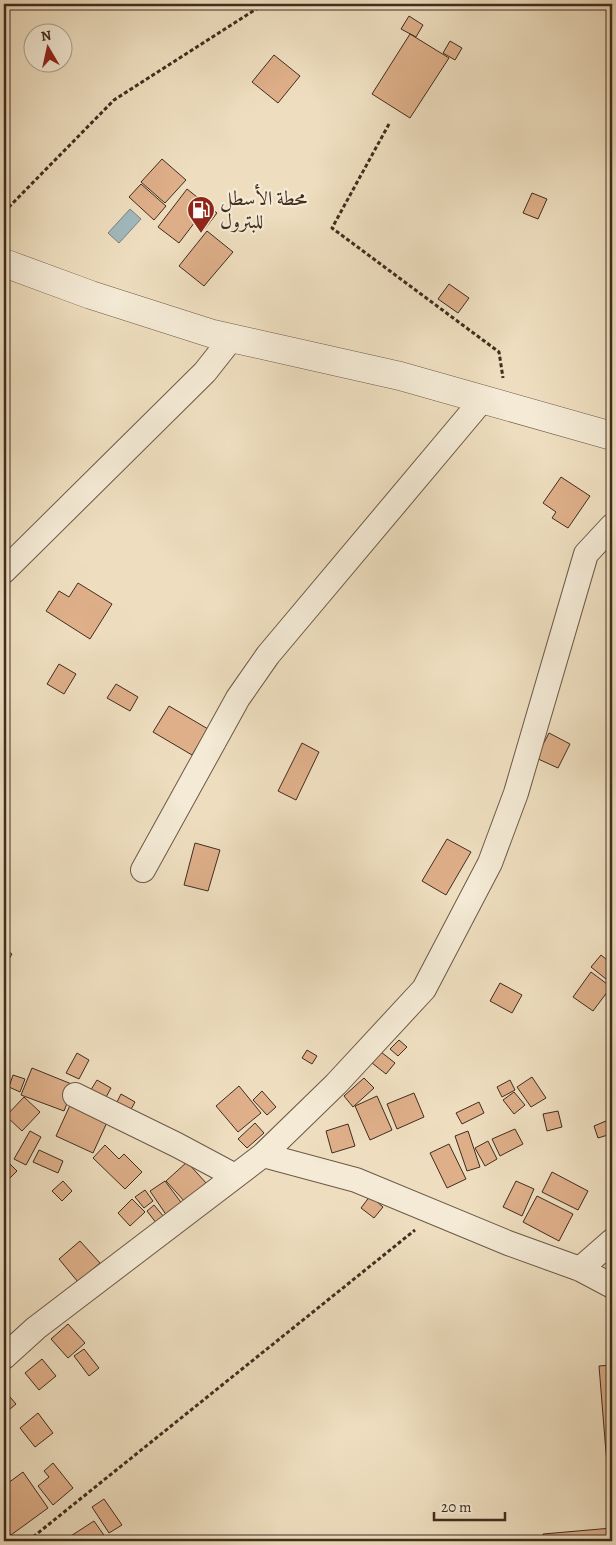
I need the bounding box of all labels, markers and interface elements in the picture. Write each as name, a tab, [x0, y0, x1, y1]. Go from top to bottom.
north arrow	[22, 22, 72, 72]
text: N	[40, 25, 53, 46]
place label: محطة الأسطل للبترول	[220, 183, 307, 235]
fuel station icon: محطة الأسطل للبترول	[186, 195, 216, 234]
scale bar	[434, 1490, 505, 1522]
text: 20 m	[441, 1497, 472, 1517]

